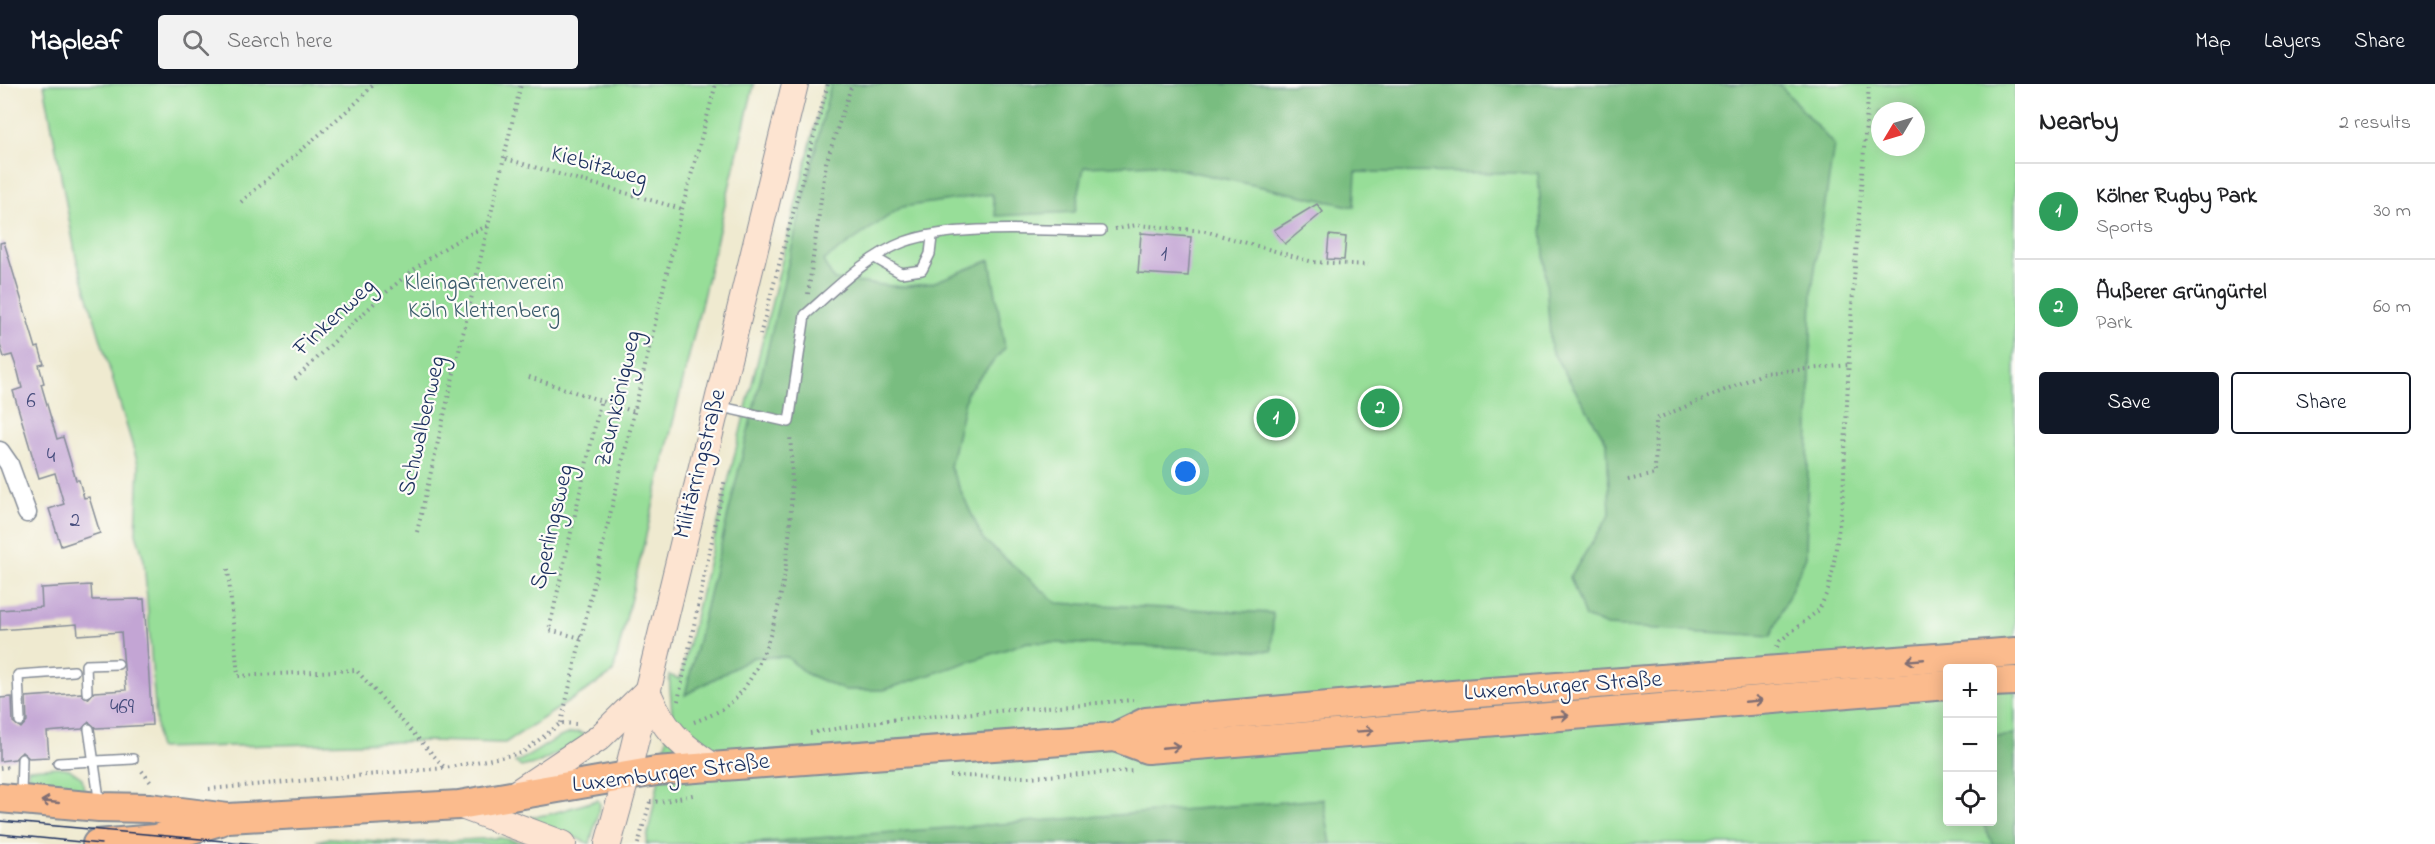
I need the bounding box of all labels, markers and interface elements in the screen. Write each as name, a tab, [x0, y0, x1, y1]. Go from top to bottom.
search box	[158, 15, 578, 69]
text: Mapleaf	[30, 22, 122, 63]
icon: search	[179, 26, 212, 59]
text: Search here	[227, 26, 332, 58]
text: Map	[2195, 27, 2231, 57]
text: Layers	[2264, 27, 2321, 57]
text: Share	[2354, 27, 2405, 57]
north arrow	[1871, 102, 1925, 156]
text: Nearby	[2039, 104, 2118, 142]
text: 2 results	[2339, 109, 2411, 138]
street label: Kiebitzweg	[547, 137, 651, 197]
text: Kölner Rugby Park	[2096, 181, 2257, 213]
text: 1	[2055, 197, 2062, 226]
text: 30 m	[2374, 197, 2411, 226]
text: Sports	[2096, 213, 2153, 242]
house number: 1	[1161, 240, 1168, 270]
park label: Kleingartenverein Köln Klettenberg	[404, 266, 564, 329]
street label: Finkenweg	[285, 270, 384, 366]
text: Äußerer Grüngürtel	[2096, 277, 2267, 309]
text: 2	[2054, 293, 2063, 322]
text: 60 m	[2373, 293, 2411, 322]
text: Park	[2096, 309, 2132, 338]
street label: Zaunkönigweg	[586, 327, 652, 471]
street label: Schwalbenweg	[390, 353, 456, 499]
button: Save	[2039, 372, 2219, 434]
button: Share	[2231, 372, 2411, 434]
street label: Militärringstraße	[665, 385, 737, 543]
pin: 2	[1360, 386, 1400, 430]
house number: 6	[26, 387, 36, 417]
pin: 1	[1256, 396, 1296, 440]
house number: 4	[47, 442, 56, 472]
your location	[1171, 457, 1200, 486]
street label: Sperlingsweg	[522, 461, 584, 593]
house number: 2	[70, 506, 80, 536]
one-way arrow	[1905, 655, 1925, 666]
street label: Luxemburger Straße	[1463, 663, 1664, 711]
map controls	[1943, 664, 1997, 826]
button: +	[1943, 664, 1997, 718]
house number: 469	[110, 693, 135, 723]
one-way arrow	[1744, 695, 1764, 706]
one-way arrow	[1549, 710, 1569, 721]
button: −	[1943, 718, 1997, 772]
one-way arrow	[1355, 725, 1375, 736]
one-way arrow	[1160, 741, 1180, 752]
street label: Luxemburger Straße	[570, 744, 772, 803]
button: locate	[1943, 772, 1997, 826]
one-way arrow	[40, 796, 60, 807]

